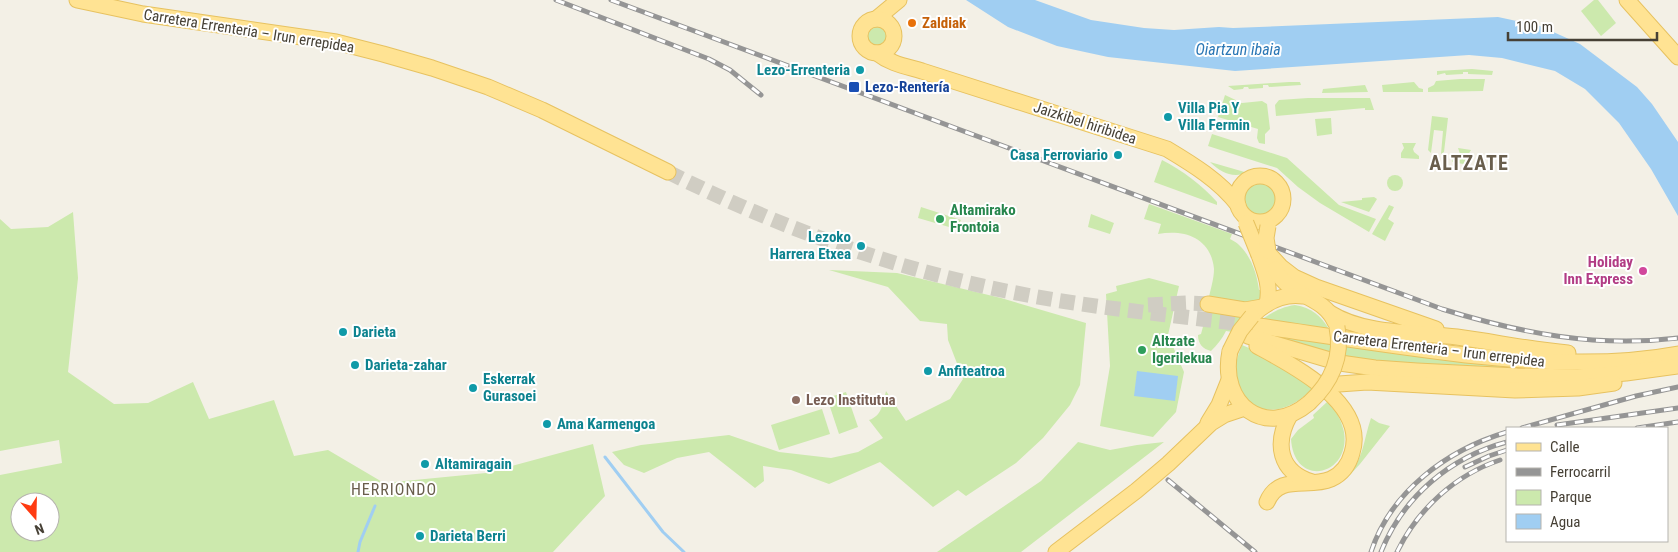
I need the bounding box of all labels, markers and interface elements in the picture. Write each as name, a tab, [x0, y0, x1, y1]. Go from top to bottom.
street label: Carretera Errenteria – Irun errepidea	[142, 5, 356, 57]
scale bar	[1508, 10, 1657, 42]
place label: Zaldiak	[922, 14, 967, 32]
marker: Zaldiak	[906, 17, 918, 29]
text: 100 m	[1516, 18, 1553, 36]
water label: Oiartzun ibaia	[1195, 40, 1281, 59]
place label: Lezo-Errenteria	[757, 61, 850, 79]
marker: Lezo-Errenteria	[854, 64, 866, 76]
place label: Lezo-Rentería	[865, 78, 950, 96]
marker: Lezo-Rentería	[847, 80, 861, 94]
street label: Jaizkibel hiribidea	[1031, 98, 1139, 148]
place label: Villa Pia Y Villa Fermin	[1178, 99, 1250, 134]
marker: Villa Pia Y Villa Fermin	[1162, 111, 1174, 123]
place label: Casa Ferroviario	[1010, 146, 1108, 164]
marker: Casa Ferroviario	[1112, 149, 1124, 161]
district label: ALTZATE	[1429, 151, 1509, 175]
place label: Altamirako Frontoia	[950, 201, 1016, 236]
marker: Altamirako Frontoia	[934, 213, 946, 225]
place label: Lezoko Harrera Etxea	[770, 228, 851, 263]
marker: Lezoko Harrera Etxea	[855, 240, 867, 252]
place label: Holiday Inn Express	[1564, 253, 1633, 288]
marker: Holiday Inn Express	[1637, 265, 1649, 277]
place label: Darieta	[353, 323, 396, 341]
marker: Darieta	[337, 326, 349, 338]
street label: Carretera Errenteria – Irun errepidea	[1332, 327, 1546, 371]
place label: Altzate Igerilekua	[1152, 332, 1212, 367]
marker: Altzate Igerilekua	[1136, 344, 1148, 356]
place label: Darieta-zahar	[365, 356, 447, 374]
marker: Darieta-zahar	[349, 359, 361, 371]
place label: Anfiteatroa	[938, 362, 1005, 380]
marker: Anfiteatroa	[922, 365, 934, 377]
place label: Eskerrak Gurasoei	[483, 370, 536, 405]
marker: Eskerrak Gurasoei	[467, 382, 479, 394]
place label: Lezo Institutua	[806, 391, 896, 409]
marker: Lezo Institutua	[790, 394, 802, 406]
place label: Ama Karmengoa	[557, 415, 655, 433]
marker: Ama Karmengoa	[541, 418, 553, 430]
legend	[1506, 427, 1668, 542]
text: Calle	[1550, 438, 1580, 456]
place label: Altamiragain	[435, 455, 512, 473]
marker: Altamiragain	[419, 458, 431, 470]
text: Ferrocarril	[1550, 463, 1611, 481]
district label: HERRIONDO	[351, 480, 437, 499]
text: Parque	[1550, 488, 1592, 506]
north arrow	[10, 492, 60, 542]
text: Agua	[1550, 513, 1580, 531]
text: N	[33, 520, 46, 538]
place label: Darieta Berri	[430, 527, 506, 545]
marker: Darieta Berri	[414, 530, 426, 542]

